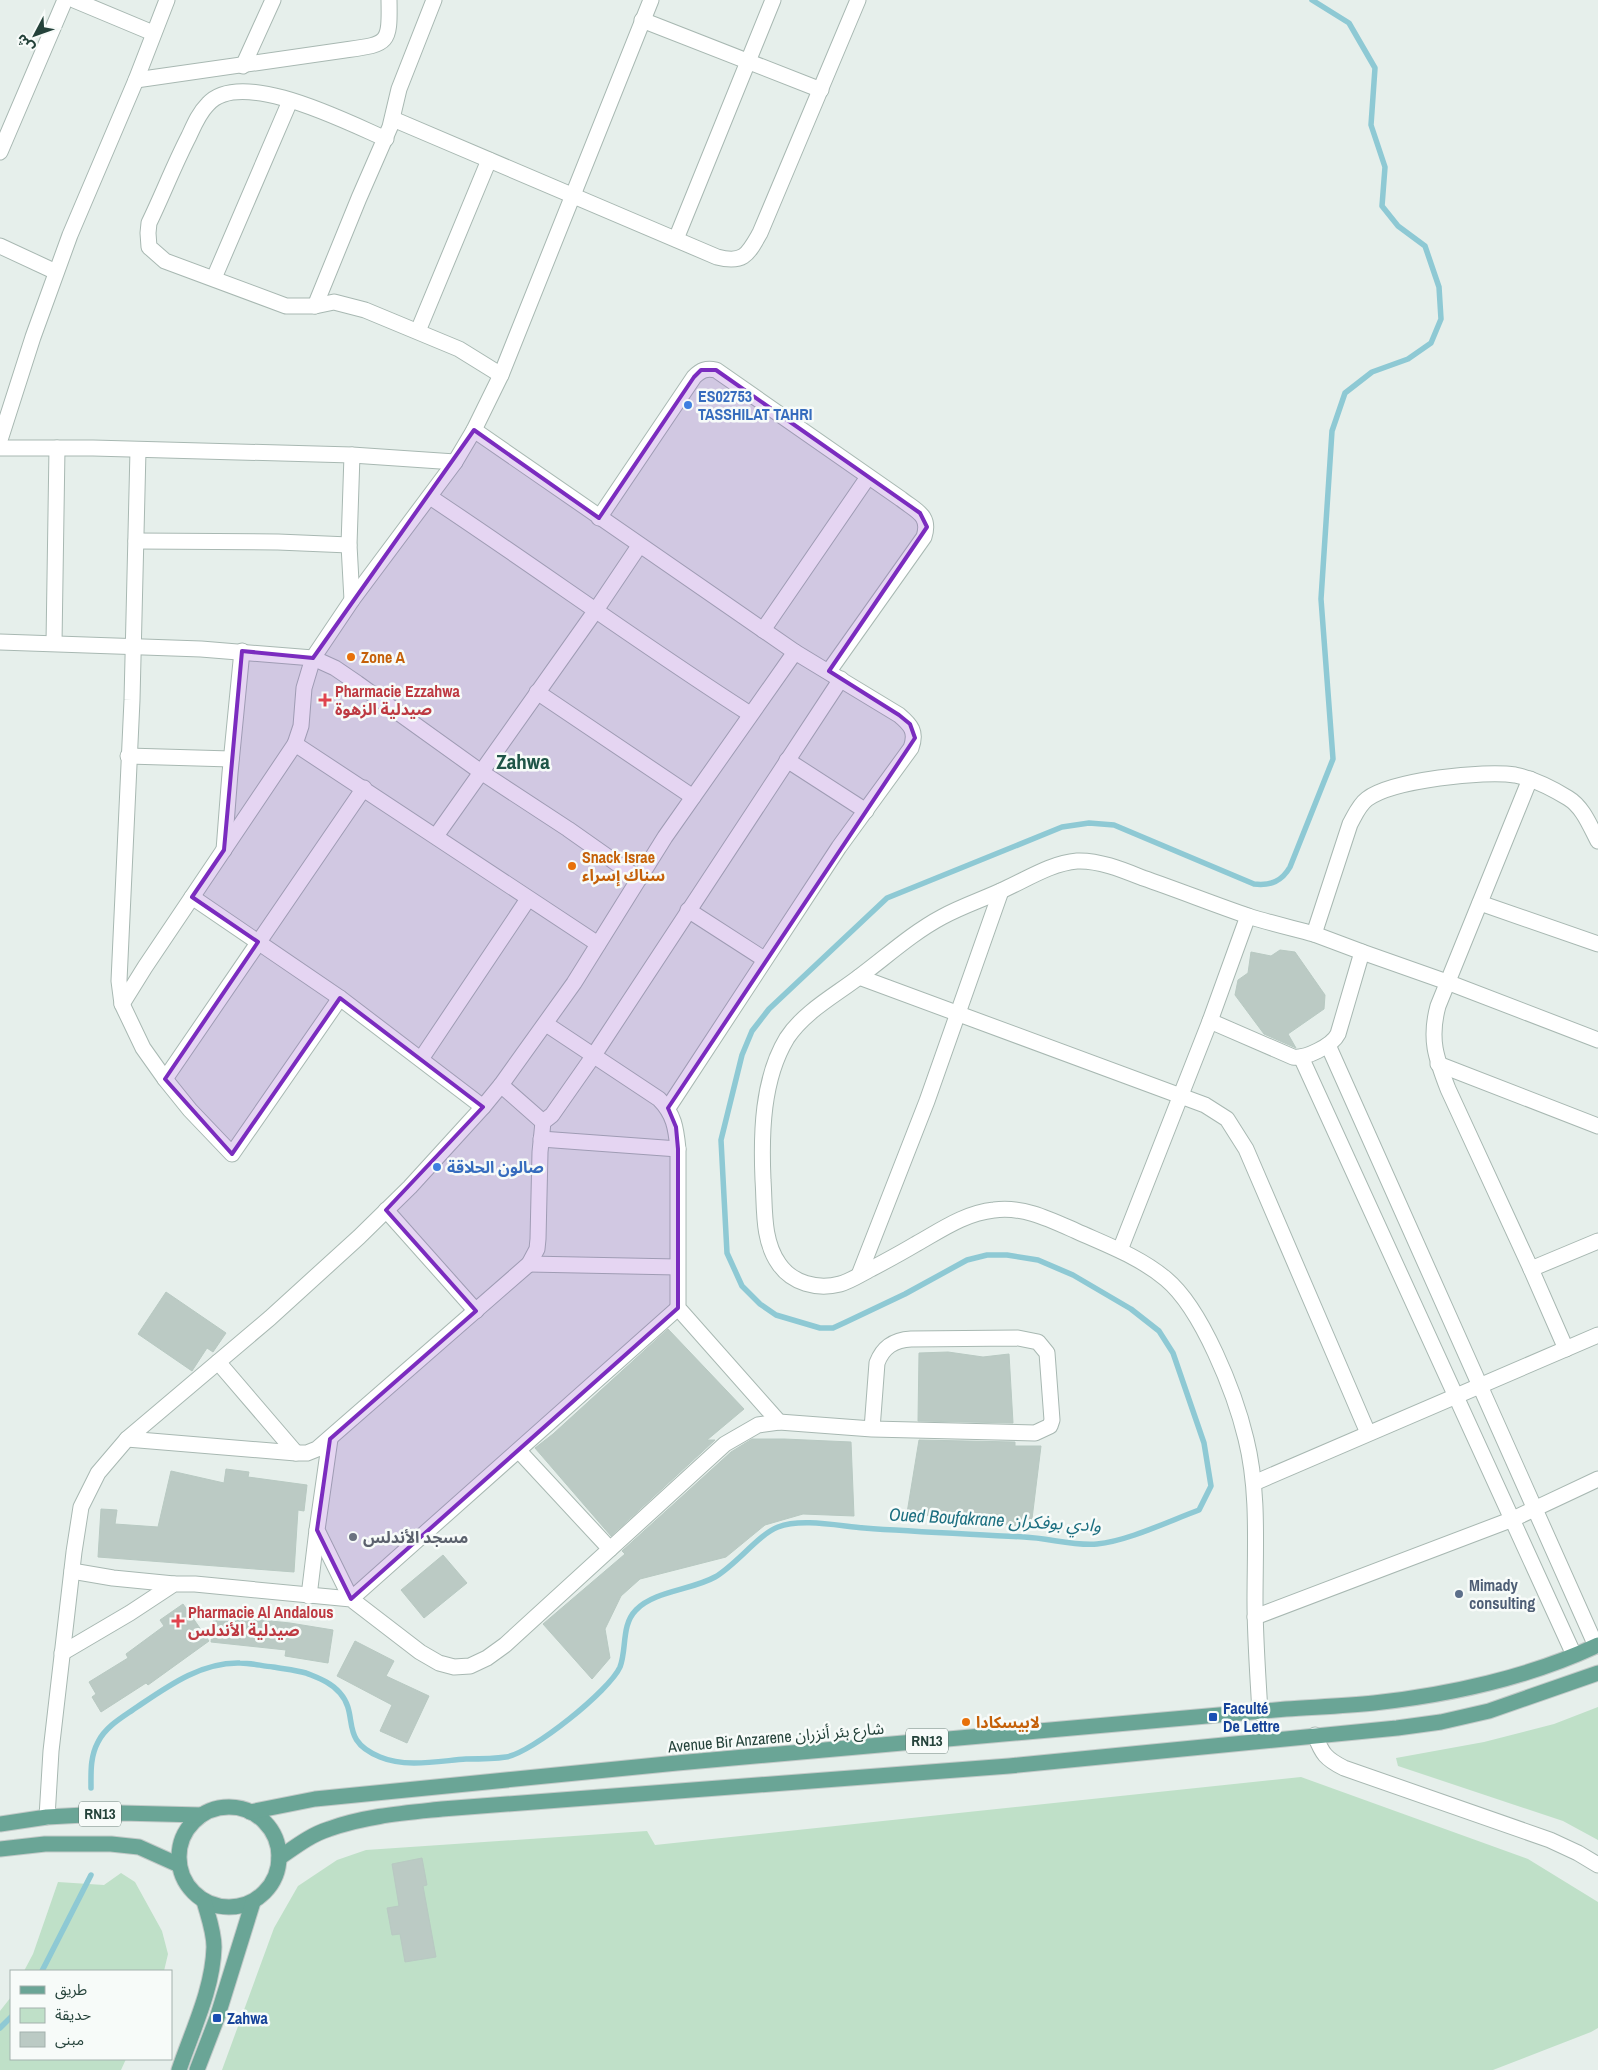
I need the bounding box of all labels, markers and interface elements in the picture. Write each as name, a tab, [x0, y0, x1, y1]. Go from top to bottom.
north arrow	[10, 10, 60, 60]
text: ش	[12, 30, 38, 57]
place label: ES02753 TASSHILAT TAHRI	[698, 385, 812, 425]
marker: ES02753 TASSHILAT TAHRI	[682, 399, 694, 411]
place label: Zone A	[361, 646, 406, 668]
marker: Zone A	[345, 651, 357, 663]
place label: Pharmacie Ezzahwa صيدلية الزهوة	[335, 680, 460, 720]
marker: Pharmacie Ezzahwa صيدلية الزهوة	[319, 694, 331, 706]
district label: Zahwa	[496, 747, 550, 776]
place label: Snack Israe سناك إسراء	[582, 846, 665, 887]
marker: Snack Israe سناك إسراء	[566, 860, 578, 872]
place label: صالون الحلاقة	[447, 1156, 544, 1178]
marker: صالون الحلاقة	[431, 1161, 443, 1173]
water label: Oued Boufakrane وادي بوفكران	[888, 1501, 1102, 1540]
place label: مسجد الأندلس	[363, 1526, 468, 1548]
marker: مسجد الأندلس	[347, 1531, 359, 1543]
place label: Mimady consulting	[1469, 1574, 1535, 1614]
marker: Mimady consulting	[1453, 1588, 1465, 1600]
place label: Pharmacie Al Andalous صيدلية الأندلس	[188, 1601, 334, 1641]
marker: Pharmacie Al Andalous صيدلية الأندلس	[172, 1615, 184, 1627]
place label: Faculté De Lettre	[1223, 1697, 1280, 1737]
place label: لابيسكادا	[976, 1711, 1040, 1733]
marker: Faculté De Lettre	[1207, 1711, 1219, 1723]
marker: لابيسكادا	[960, 1716, 972, 1728]
street label: Avenue Bir Anzarene شارع بئر أنزران	[666, 1717, 885, 1759]
road number: RN13	[906, 1728, 948, 1754]
road number: RN13	[79, 1802, 121, 1826]
legend	[10, 1970, 172, 2060]
text: طريق	[55, 1979, 87, 2000]
text: حديقة	[55, 2004, 91, 2025]
place label: Zahwa	[227, 2007, 269, 2029]
marker: Zahwa	[211, 2012, 223, 2024]
text: مبنى	[55, 2029, 84, 2050]

